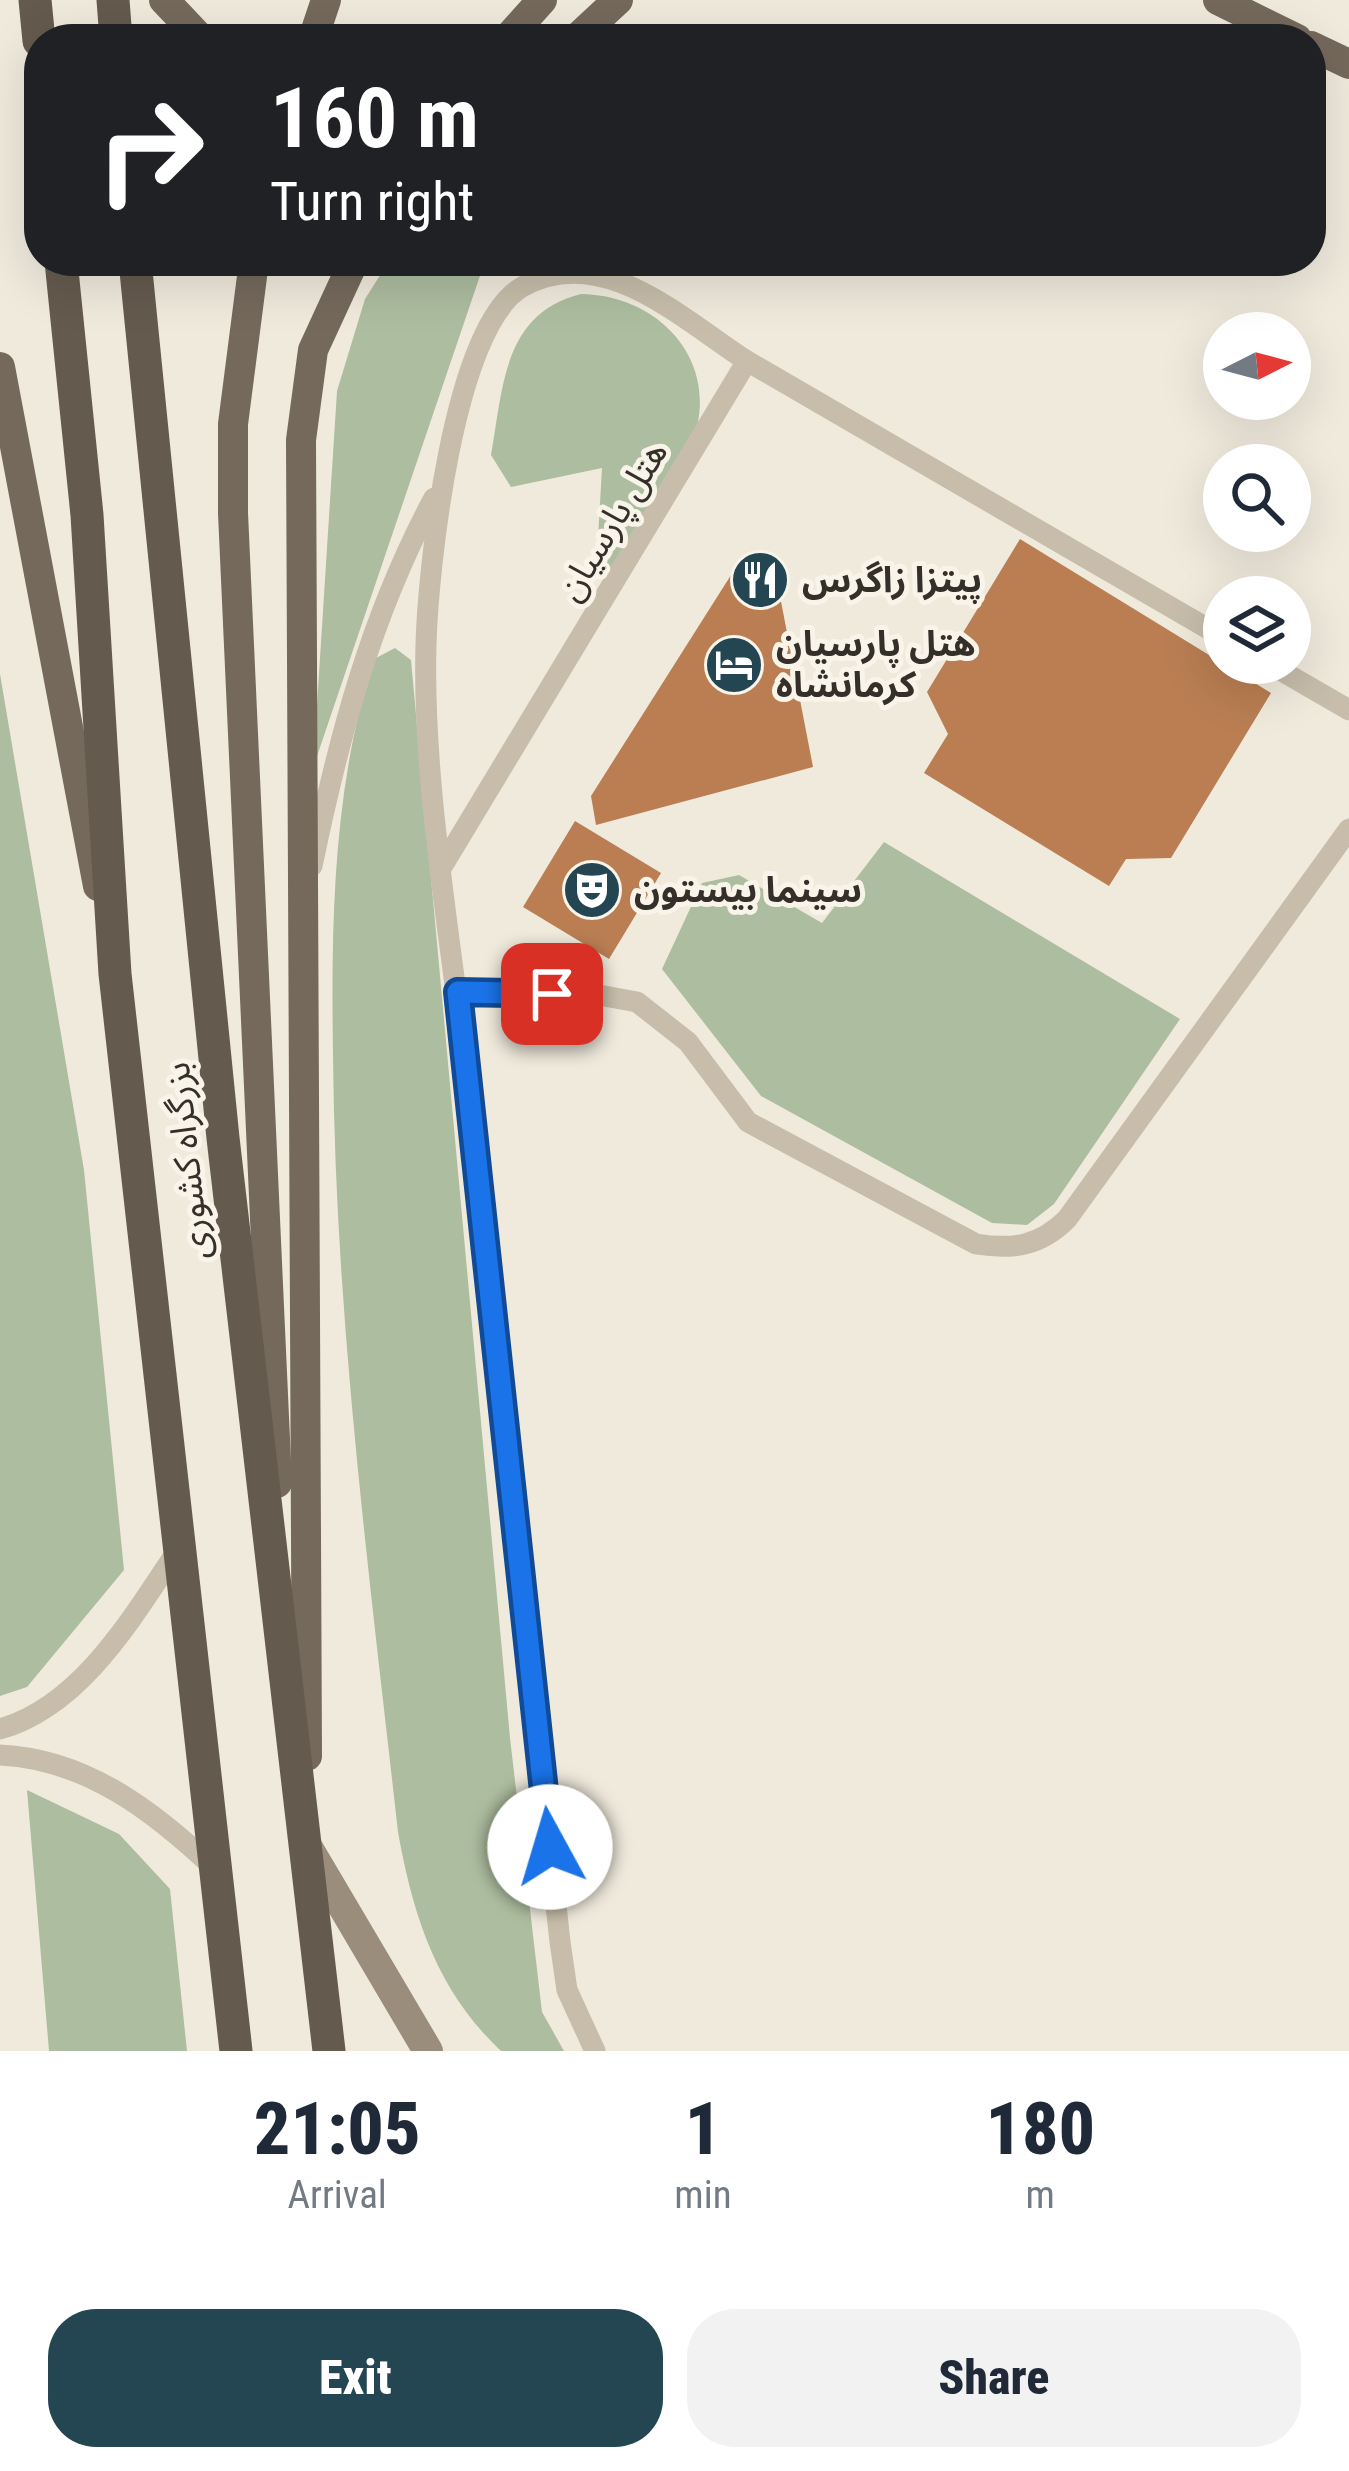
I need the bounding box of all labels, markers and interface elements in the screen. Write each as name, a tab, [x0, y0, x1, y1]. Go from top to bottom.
text: 160 m	[270, 69, 479, 168]
icon: right	[72, 72, 228, 228]
text: Turn right	[270, 170, 474, 233]
north arrow	[1203, 312, 1311, 420]
map controls	[1203, 312, 1311, 684]
street label: هتل پارسیان	[548, 434, 678, 610]
button: search	[1203, 444, 1311, 552]
restaurant icon: پیتزا زاگرس	[729, 549, 791, 611]
place label: پیتزا زاگرس	[802, 559, 982, 604]
button: layers	[1203, 576, 1311, 684]
place label: هتل پارسیان کرمانشاه	[776, 623, 976, 706]
hotel icon: هتل پارسیان کرمانشاه	[703, 634, 765, 696]
theatre icon: سینما بیستون	[561, 859, 623, 921]
place label: سینما بیستون	[634, 869, 862, 911]
pin	[501, 943, 603, 1045]
icon: arrive	[519, 961, 585, 1027]
street label: بزرگراه کشوری	[156, 1060, 218, 1262]
position arrow	[487, 1784, 613, 1910]
text: 21:05	[254, 2087, 421, 2172]
text: 1	[685, 2087, 721, 2172]
text: 180	[985, 2087, 1095, 2172]
text: Arrival	[288, 2172, 387, 2218]
text: min	[674, 2172, 732, 2218]
text: m	[1026, 2172, 1055, 2218]
button: Exit	[48, 2309, 663, 2447]
button: Share	[687, 2309, 1301, 2447]

